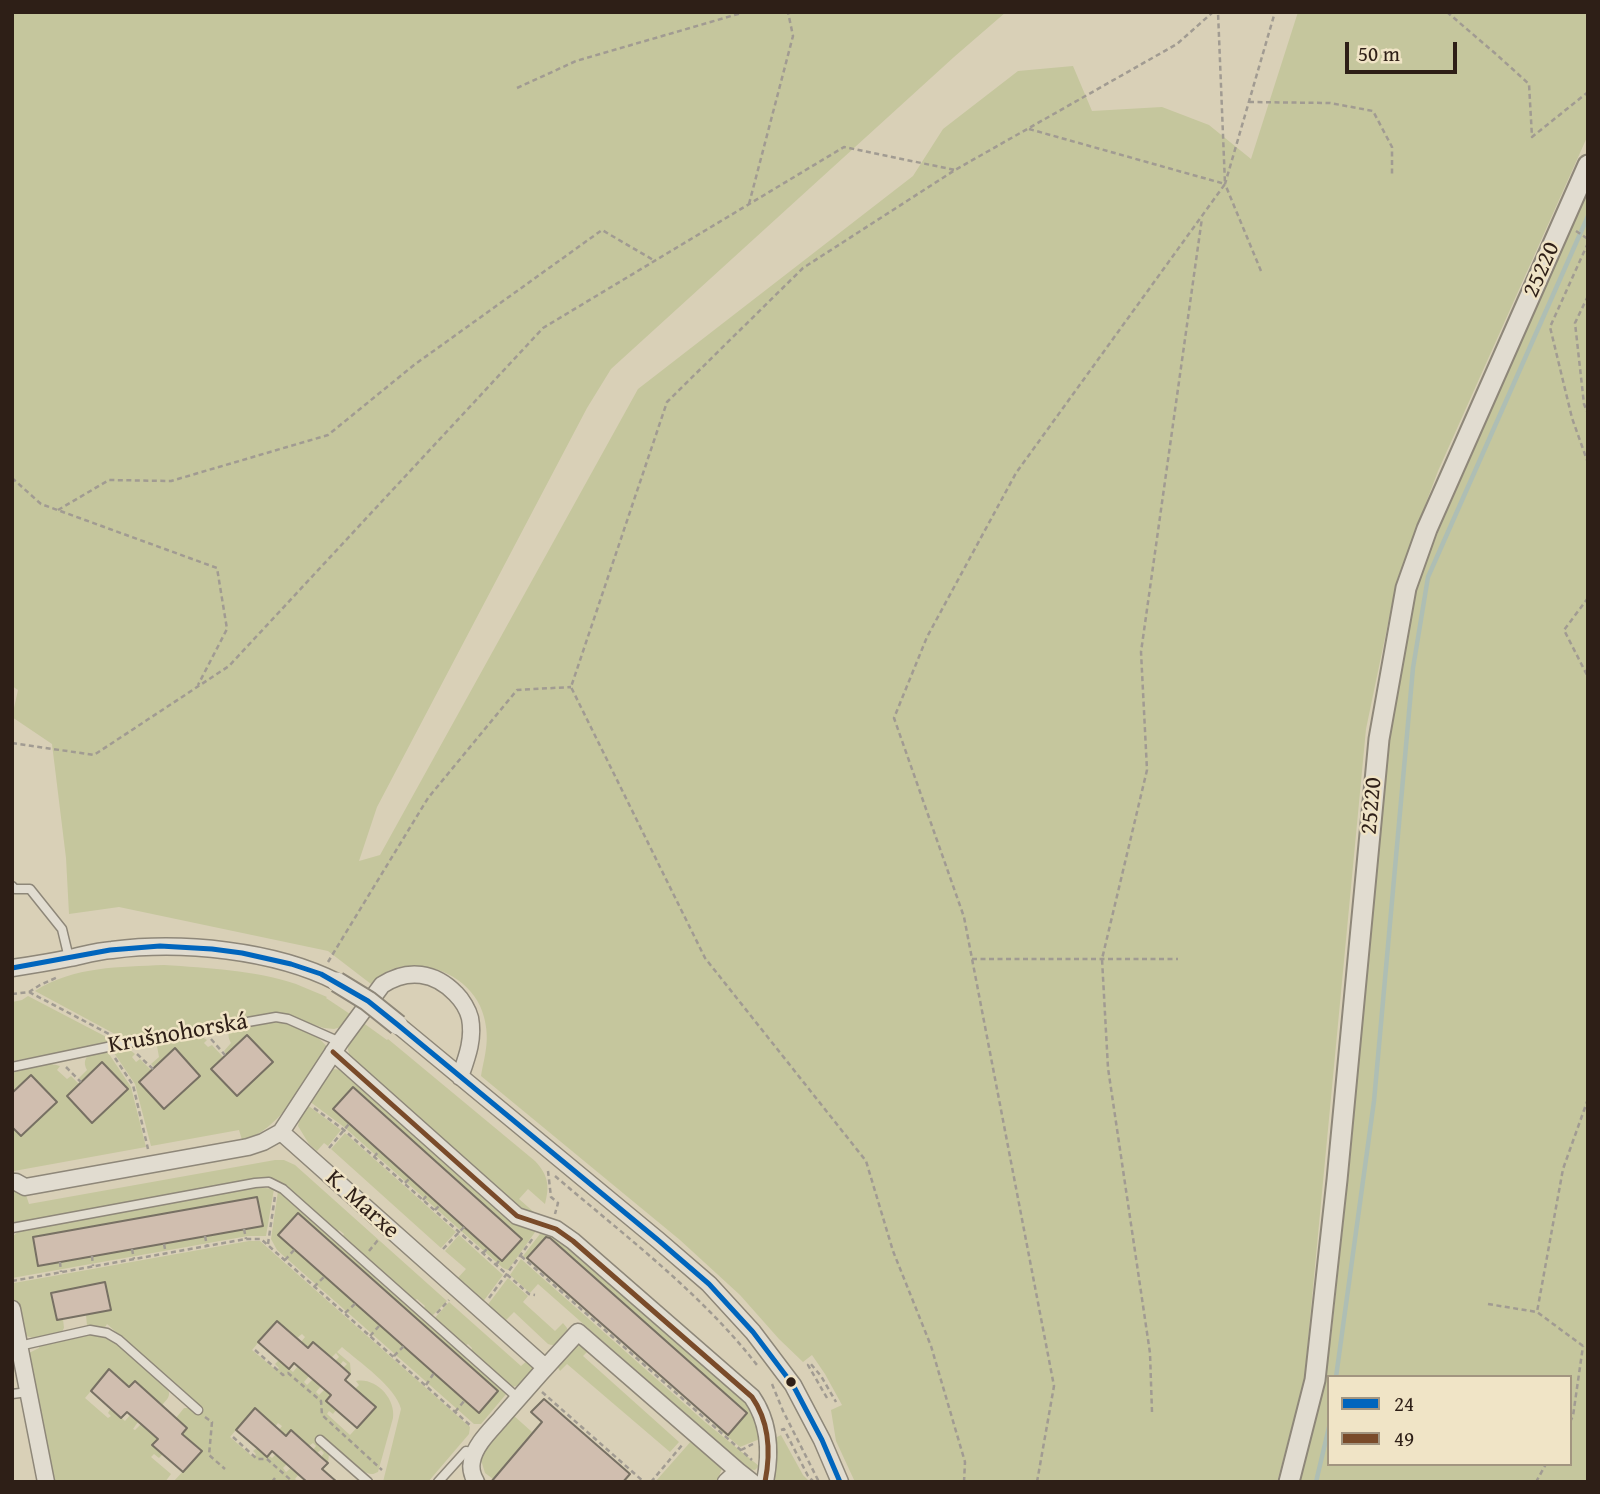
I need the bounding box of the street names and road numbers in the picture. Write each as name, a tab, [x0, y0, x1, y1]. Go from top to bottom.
street label: 25220	[1517, 238, 1567, 302]
street label: 25220	[1355, 776, 1389, 836]
street label: Krušnohorská	[106, 1008, 250, 1060]
street label: K. Marxe	[319, 1164, 405, 1246]

